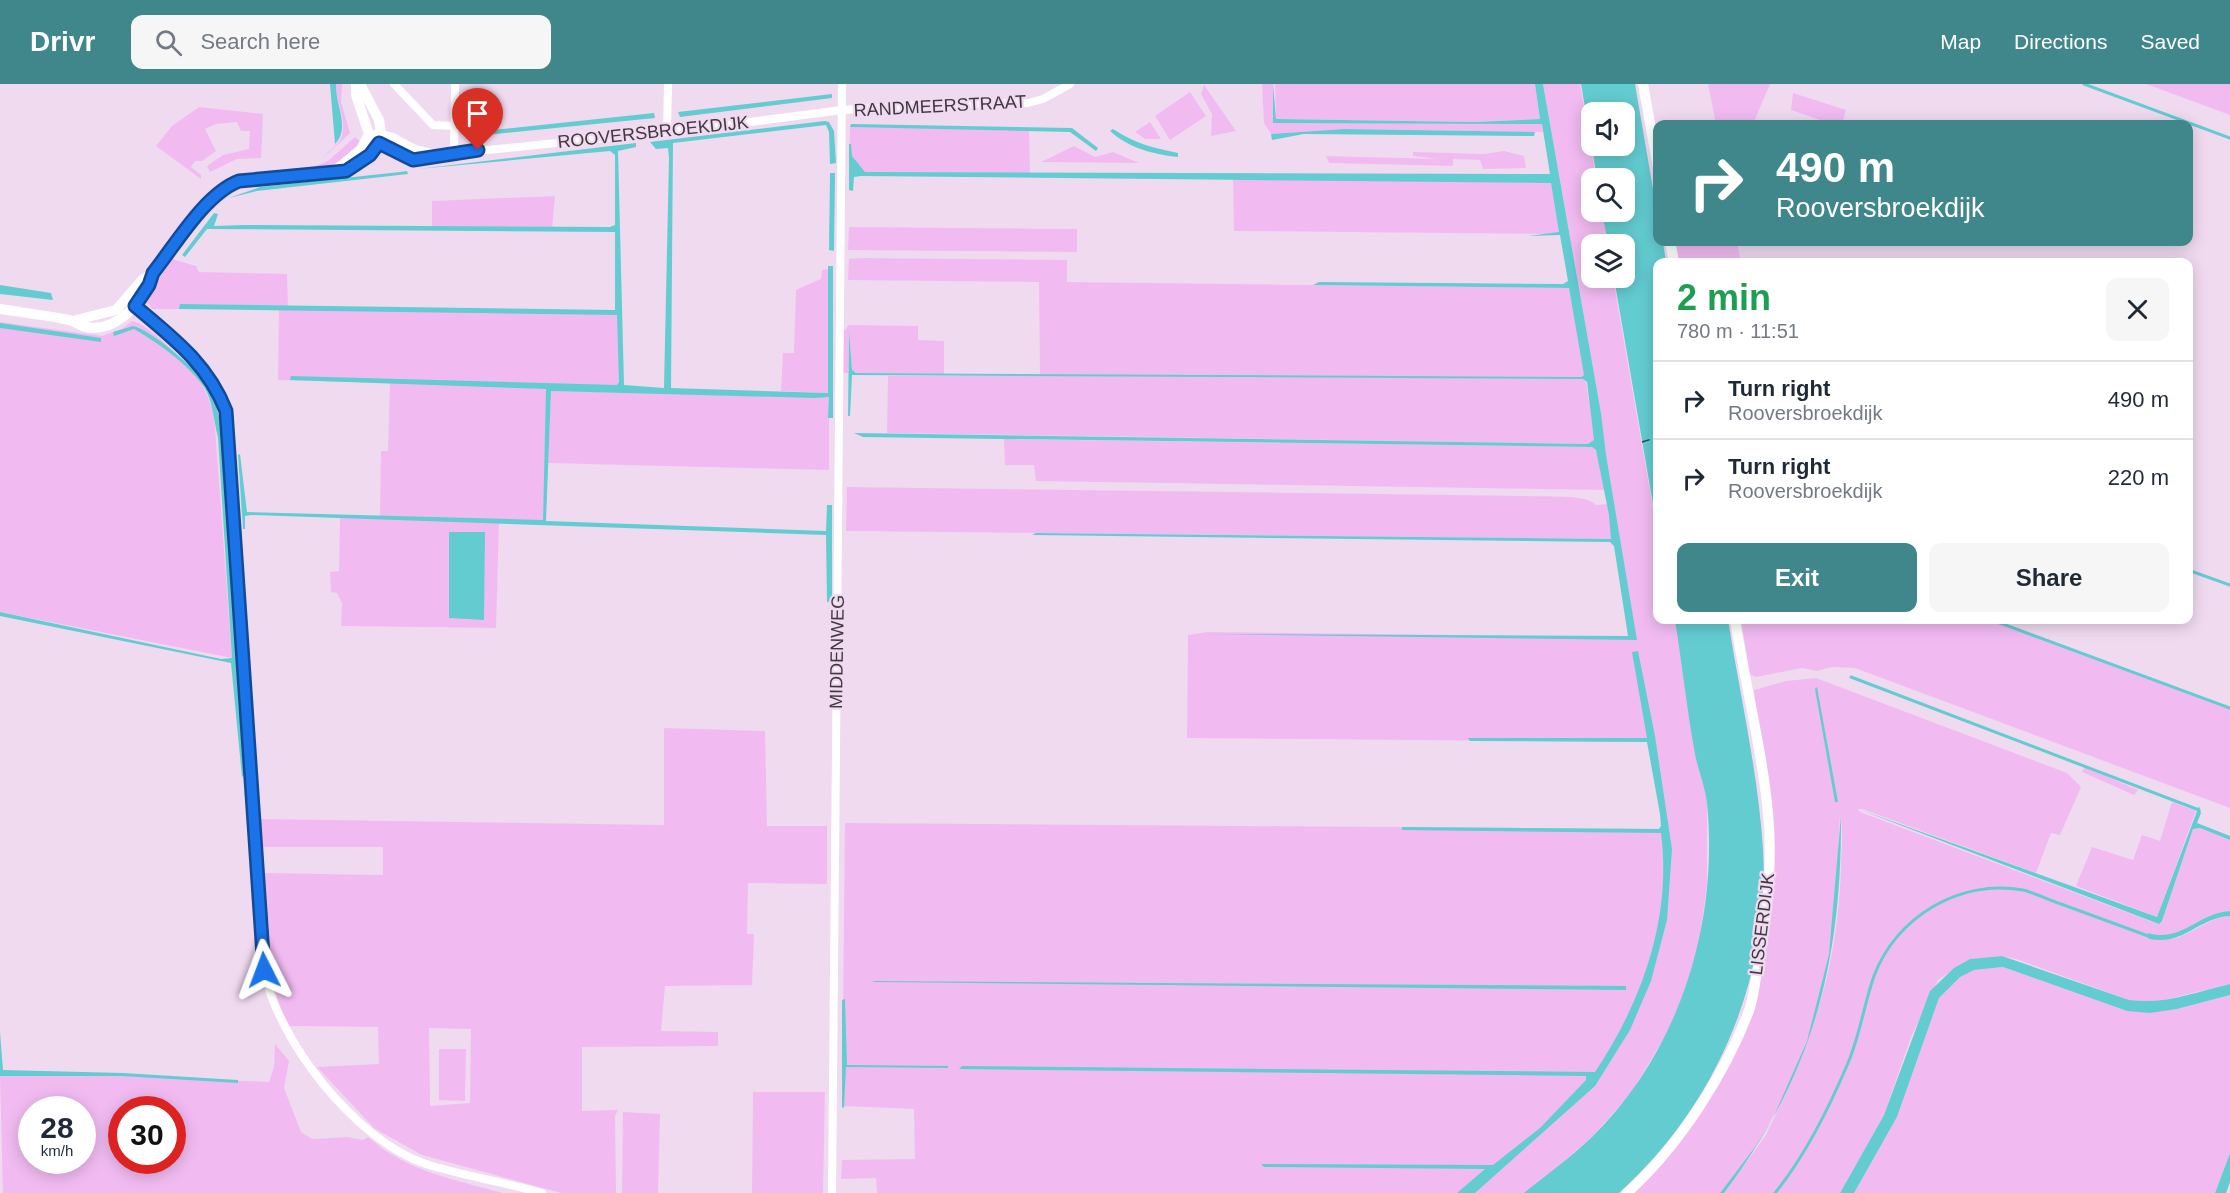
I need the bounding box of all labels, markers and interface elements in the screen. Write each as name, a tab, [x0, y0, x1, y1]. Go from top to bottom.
search box	[131, 15, 551, 69]
text: Drivr	[30, 26, 95, 57]
icon: search	[152, 26, 185, 59]
text: Search here	[200, 29, 320, 54]
text: Map	[1940, 30, 1981, 53]
text: Directions	[2014, 30, 2107, 53]
text: Saved	[2140, 30, 2200, 53]
pin	[452, 88, 503, 150]
street label: RANDMEERSTRAAT	[853, 91, 1027, 121]
icon: arrive	[461, 97, 494, 130]
map controls	[1581, 102, 1635, 288]
button: sound	[1581, 102, 1635, 156]
street label: ROOVERSBROEKDIJK	[556, 112, 750, 152]
icon: right	[1677, 144, 1755, 222]
text: 490 m	[1776, 144, 1895, 191]
button: search	[1581, 168, 1635, 222]
text: Rooversbroekdijk	[1776, 193, 1985, 223]
button: layers	[1581, 234, 1635, 288]
text: 2 min	[1677, 277, 1771, 318]
button: close	[2106, 278, 2169, 341]
text: 780 m · 11:51	[1677, 320, 1799, 342]
text: Turn right	[1728, 376, 1830, 401]
icon: right	[1677, 384, 1710, 417]
text: 490 m	[2108, 387, 2169, 412]
text: Rooversbroekdijk	[1728, 402, 1883, 424]
text: Turn right	[1728, 454, 1830, 479]
icon: right	[1677, 462, 1710, 495]
text: 220 m	[2108, 465, 2169, 490]
text: Rooversbroekdijk	[1728, 480, 1883, 502]
button: Exit	[1677, 543, 1917, 612]
button: Share	[1929, 543, 2169, 612]
street label: MIDDENWEG	[826, 595, 848, 709]
street label: LISSERDIJK	[1746, 872, 1778, 976]
position arrow	[232, 938, 296, 1002]
speed limit sign: 30	[108, 1096, 186, 1174]
text: 28	[40, 1111, 74, 1144]
text: km/h	[41, 1142, 73, 1159]

